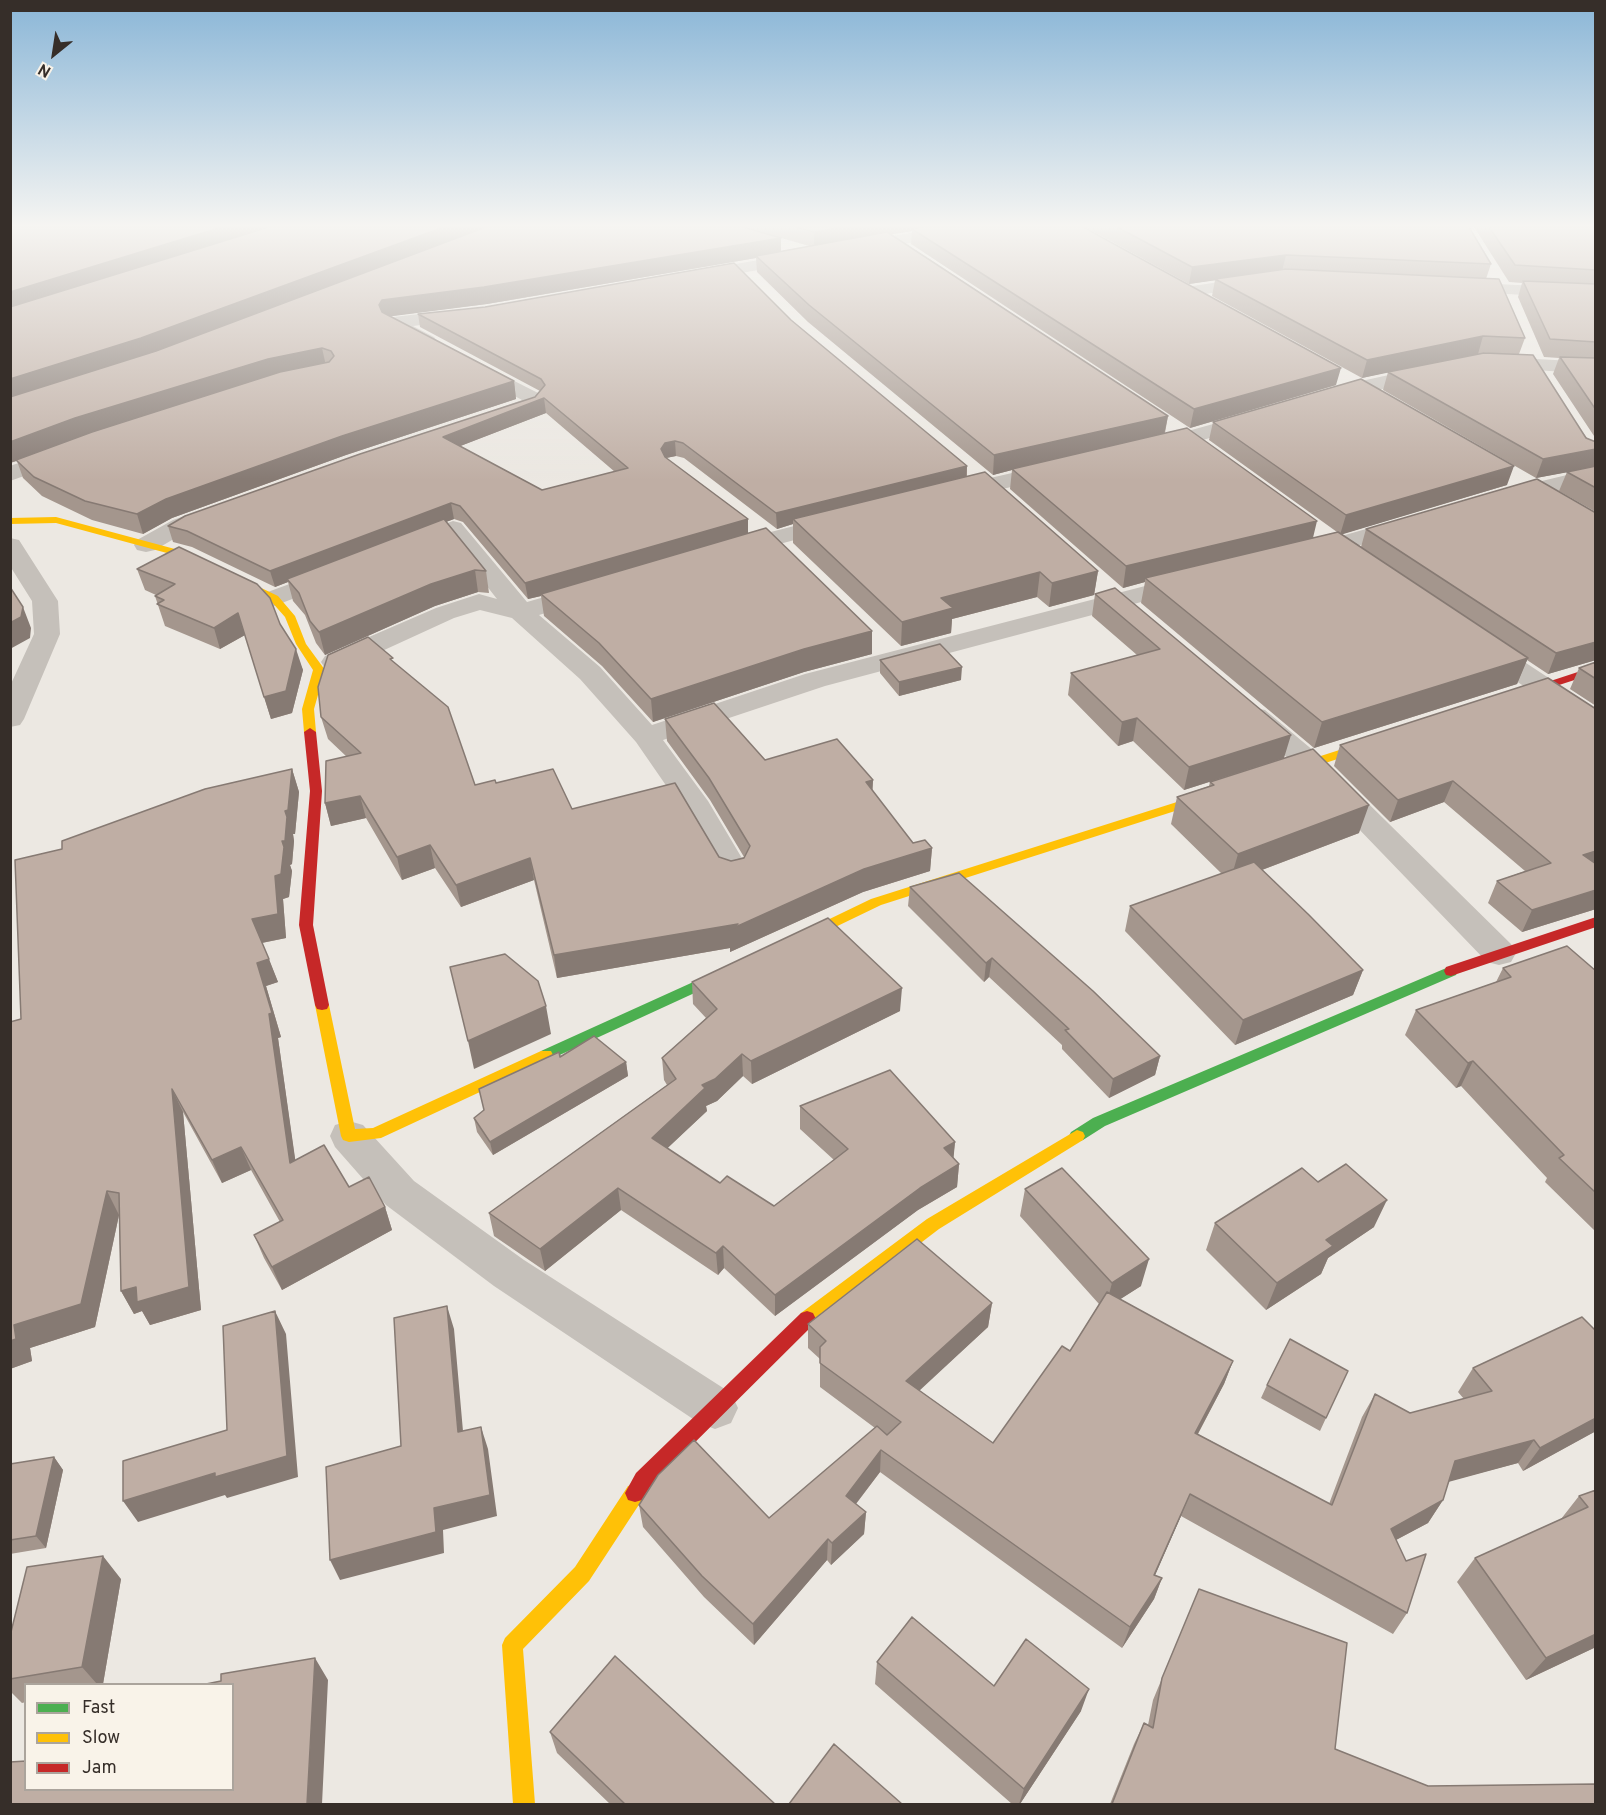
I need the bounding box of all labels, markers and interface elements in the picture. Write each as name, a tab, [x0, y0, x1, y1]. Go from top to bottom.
north arrow	[24, 24, 84, 84]
text: N	[35, 58, 55, 81]
legend	[24, 1683, 234, 1791]
text: Fast	[82, 1697, 115, 1720]
text: Slow	[82, 1727, 120, 1750]
text: Jam	[82, 1757, 117, 1780]

